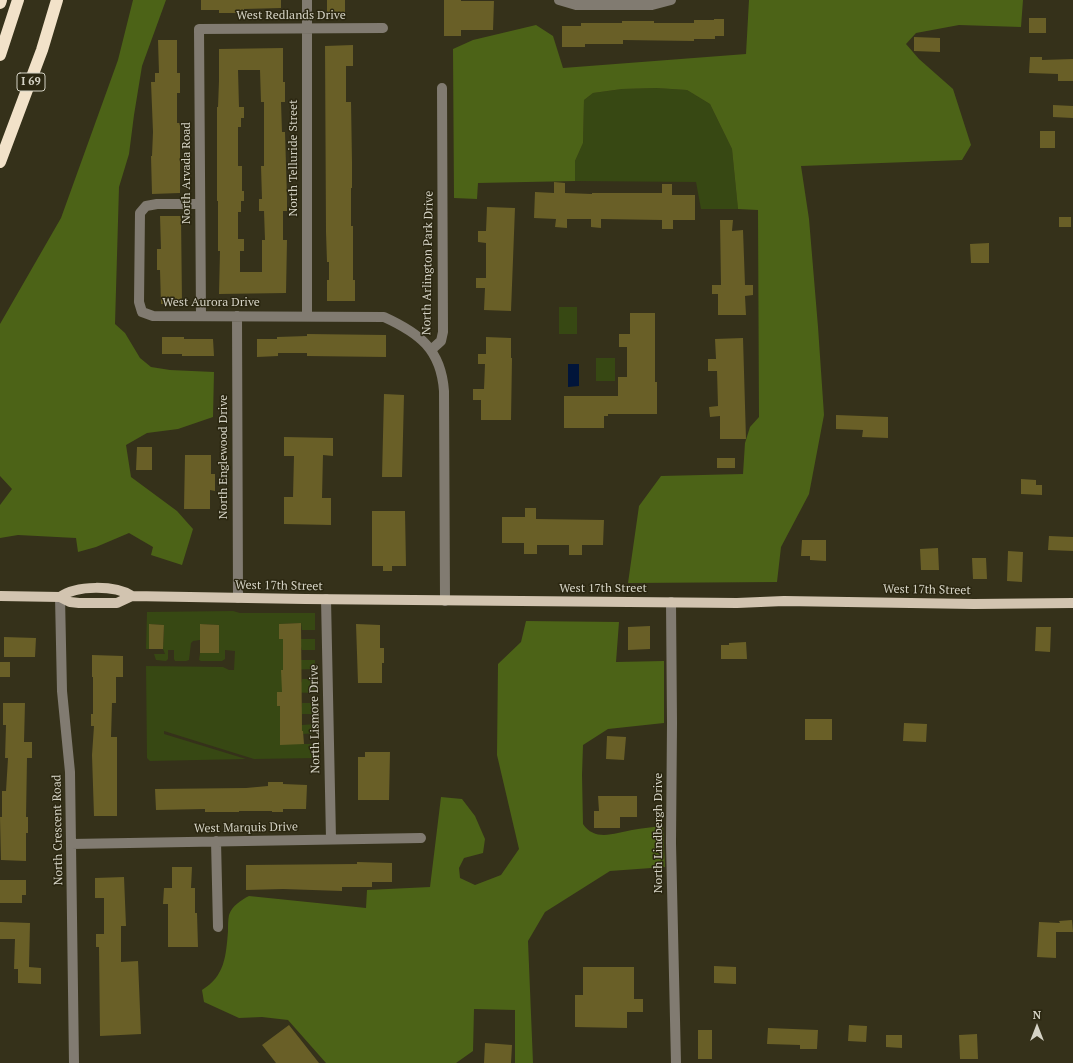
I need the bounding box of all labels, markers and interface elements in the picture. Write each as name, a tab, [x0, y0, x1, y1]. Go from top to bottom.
street label: West Redlands Drive	[236, 9, 346, 23]
road number: I 69	[17, 73, 45, 91]
street label: North Telluride Street	[287, 99, 301, 217]
street label: North Arvada Road	[180, 122, 194, 224]
street label: North Arlington Park Drive	[420, 191, 436, 335]
street label: West Aurora Drive	[162, 296, 260, 310]
street label: North Englewood Drive	[217, 395, 231, 519]
street label: West 17th Street	[235, 578, 323, 594]
street label: West 17th Street	[559, 582, 647, 596]
street label: West 17th Street	[883, 582, 971, 598]
street label: North Lismore Drive	[307, 664, 323, 774]
street label: North Lindbergh Drive	[652, 773, 666, 893]
street label: North Crescent Road	[50, 775, 66, 885]
street label: West Marquis Drive	[194, 820, 298, 836]
north arrow	[1017, 1007, 1057, 1047]
text: N	[1033, 1008, 1041, 1022]

